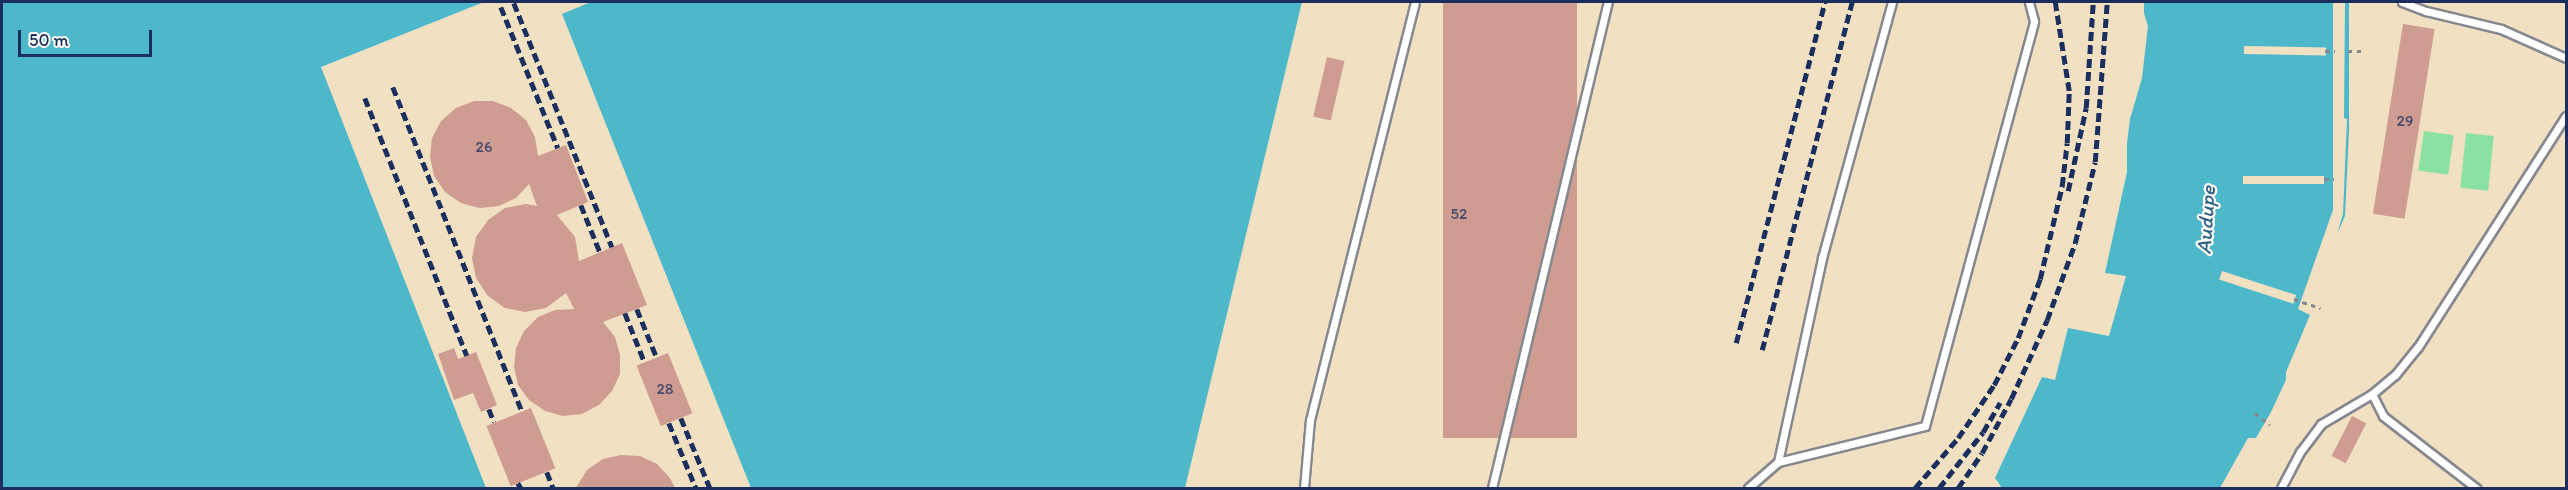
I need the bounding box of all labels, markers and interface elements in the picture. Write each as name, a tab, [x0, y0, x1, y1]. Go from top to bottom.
scale bar	[21, 18, 154, 56]
text: 50 m	[29, 29, 69, 51]
house number: 29	[2397, 111, 2413, 131]
house number: 26	[476, 137, 492, 157]
water label: Audupe	[2191, 185, 2221, 255]
house number: 52	[1451, 204, 1467, 224]
house number: 28	[656, 379, 674, 399]

